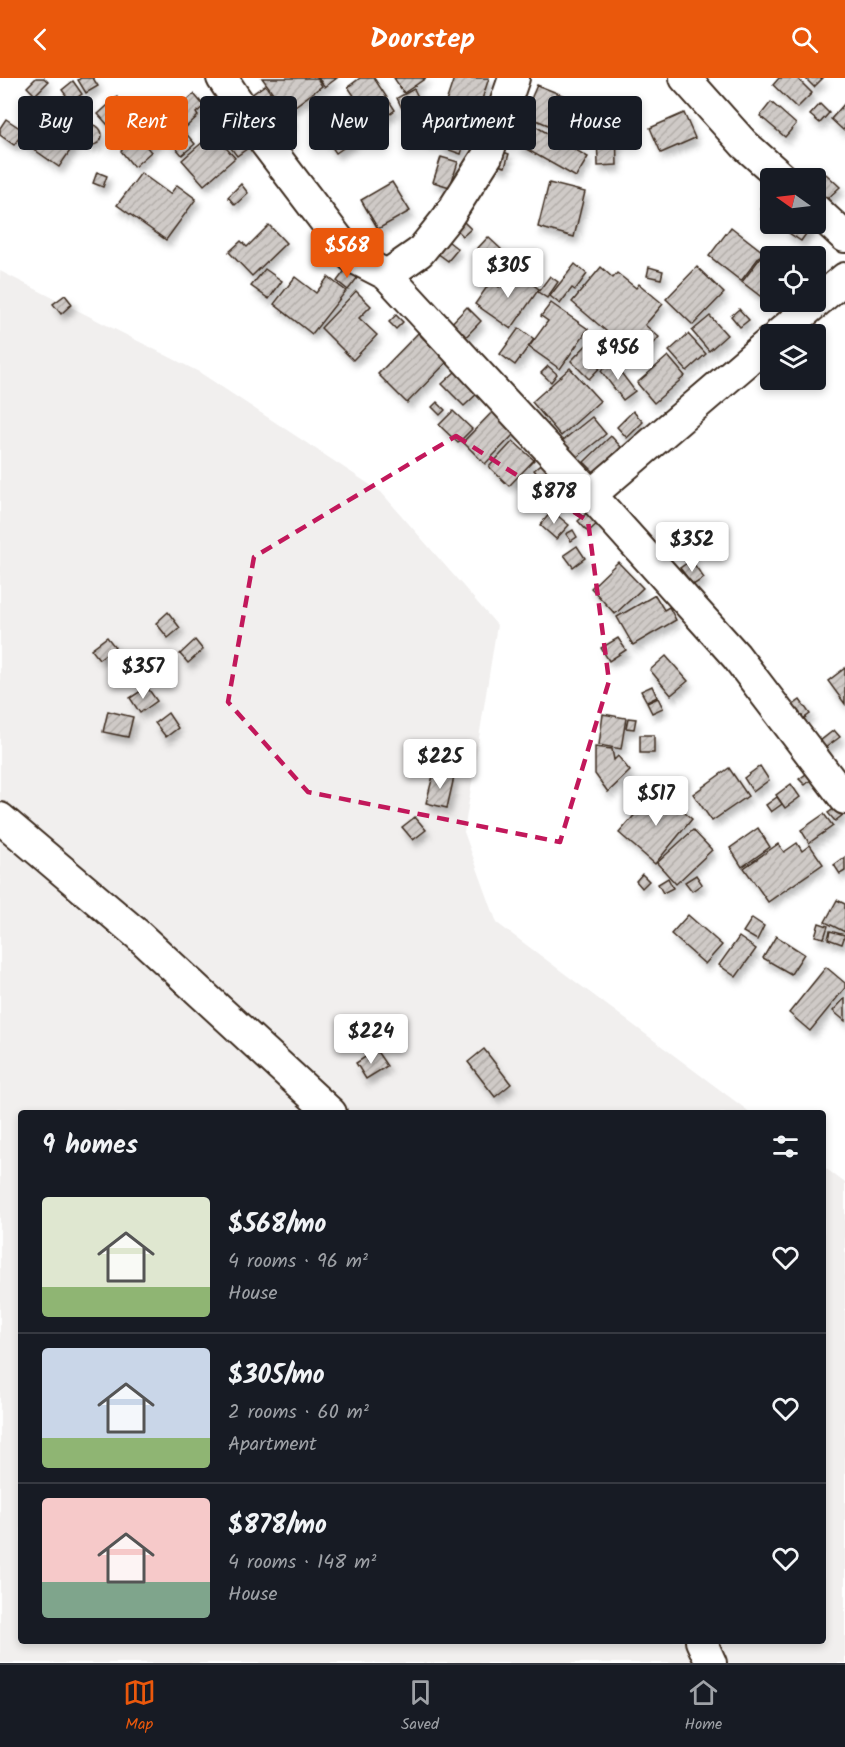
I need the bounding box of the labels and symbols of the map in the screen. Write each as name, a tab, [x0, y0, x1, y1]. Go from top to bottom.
north arrow	[760, 168, 826, 234]
pin: $568	[311, 228, 383, 279]
pin: $305	[472, 248, 544, 299]
pin: $956	[582, 330, 654, 381]
pin: $878	[518, 474, 590, 525]
pin: $352	[656, 522, 728, 573]
pin: $357	[107, 649, 179, 700]
pin: $225	[404, 739, 476, 790]
pin: $517	[620, 776, 692, 827]
pin: $224	[335, 1014, 407, 1065]

